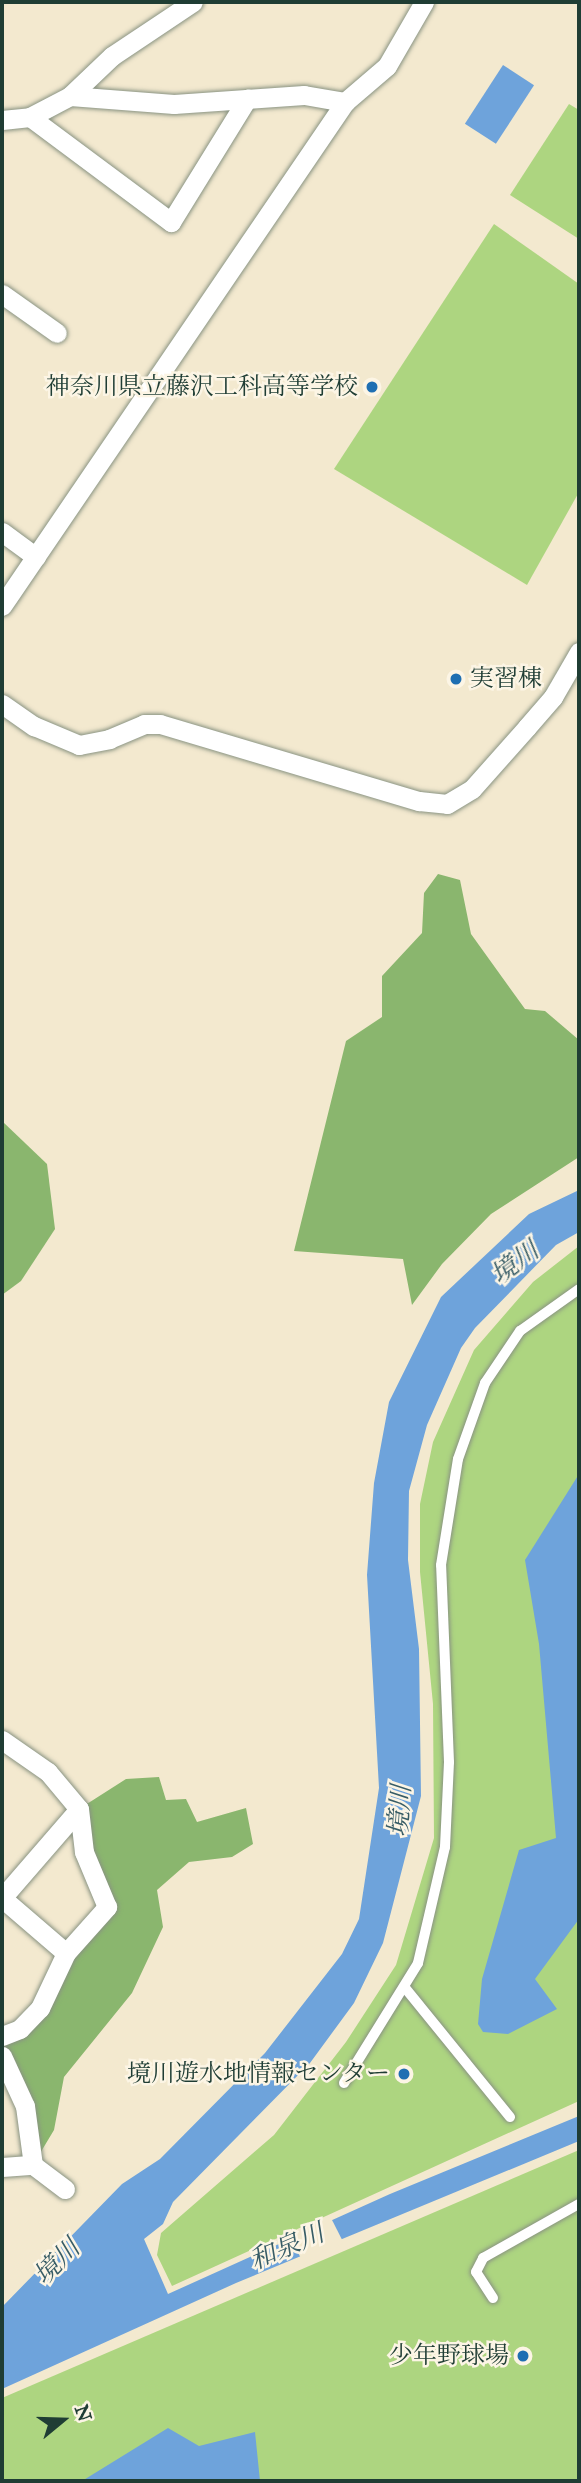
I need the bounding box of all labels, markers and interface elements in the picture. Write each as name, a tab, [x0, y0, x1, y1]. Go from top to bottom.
place label: 神奈川県立藤沢工科高等学校	[46, 373, 358, 401]
marker: 神奈川県立藤沢工科高等学校	[364, 379, 380, 395]
place label: 実習棟	[470, 665, 542, 693]
marker: 実習棟	[448, 671, 464, 687]
water label: 境川	[485, 1235, 545, 1291]
water label: 境川	[383, 1784, 417, 1838]
place label: 境川遊水地情報センター	[126, 2060, 390, 2088]
marker: 境川遊水地情報センター	[396, 2066, 412, 2082]
water label: 和泉川	[245, 2217, 329, 2277]
water label: 境川	[28, 2233, 86, 2291]
place label: 少年野球場	[389, 2342, 509, 2370]
marker: 少年野球場	[515, 2348, 531, 2364]
north arrow	[28, 2385, 98, 2455]
text: N	[70, 2402, 97, 2424]

